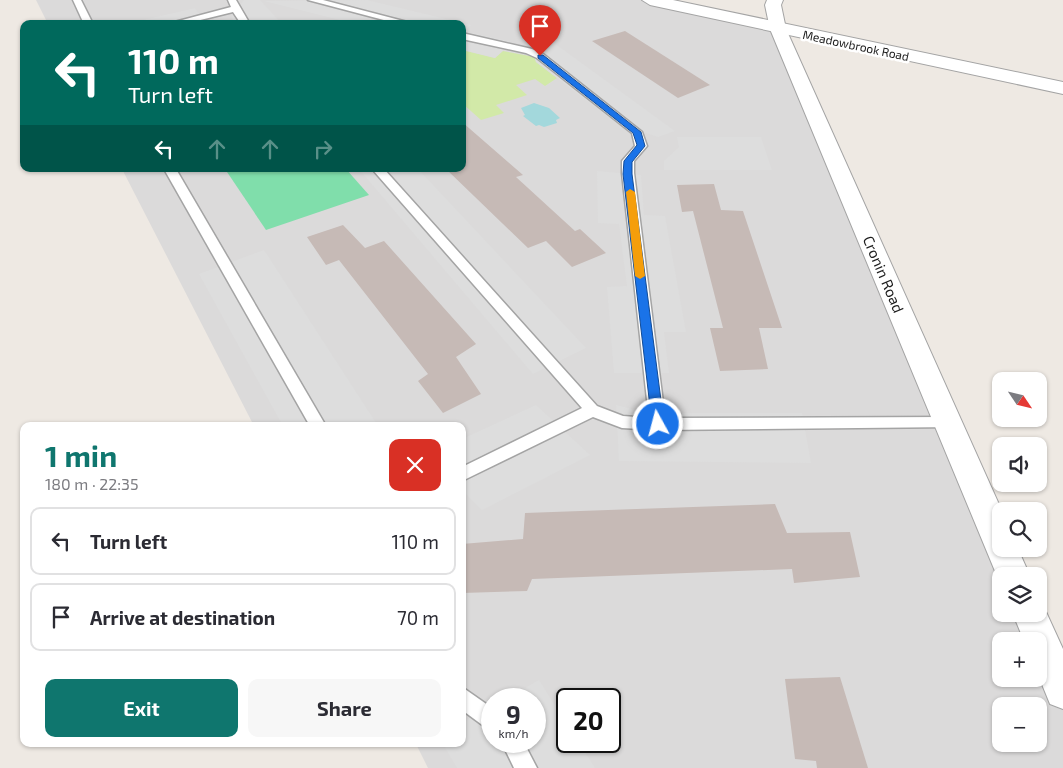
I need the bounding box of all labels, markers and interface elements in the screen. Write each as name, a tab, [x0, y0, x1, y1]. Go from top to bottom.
pin	[519, 5, 561, 56]
icon: arrive	[526, 12, 554, 40]
street label: Meadowbrook Road	[801, 27, 911, 63]
text: 110 m	[128, 39, 219, 81]
icon: left	[45, 40, 110, 105]
text: Turn left	[128, 81, 213, 107]
icon: left	[150, 135, 178, 163]
icon: ahead	[203, 135, 231, 163]
icon: ahead	[256, 135, 284, 163]
icon: right	[309, 135, 337, 163]
street label: Cronin Road	[860, 233, 908, 315]
north arrow	[992, 372, 1048, 428]
map controls	[992, 372, 1047, 752]
position arrow	[631, 397, 683, 449]
text: 1 min	[45, 437, 117, 473]
button: sound	[992, 437, 1047, 492]
button: close	[389, 439, 441, 491]
text: 180 m · 22:35	[45, 474, 138, 493]
button: search	[992, 502, 1047, 557]
icon: left	[47, 527, 75, 555]
text: Turn left	[90, 530, 167, 553]
text: 110 m	[392, 530, 439, 553]
button: layers	[992, 567, 1047, 622]
icon: arrive	[47, 603, 75, 631]
text: Arrive at destination	[90, 606, 275, 629]
text: 70 m	[397, 606, 439, 629]
button: +	[992, 632, 1047, 687]
button: Exit	[45, 679, 238, 737]
button: Share	[248, 679, 441, 737]
speed limit sign: 20	[556, 688, 621, 753]
button: −	[992, 697, 1047, 752]
text: 9	[506, 699, 521, 729]
text: km/h	[499, 726, 528, 740]

